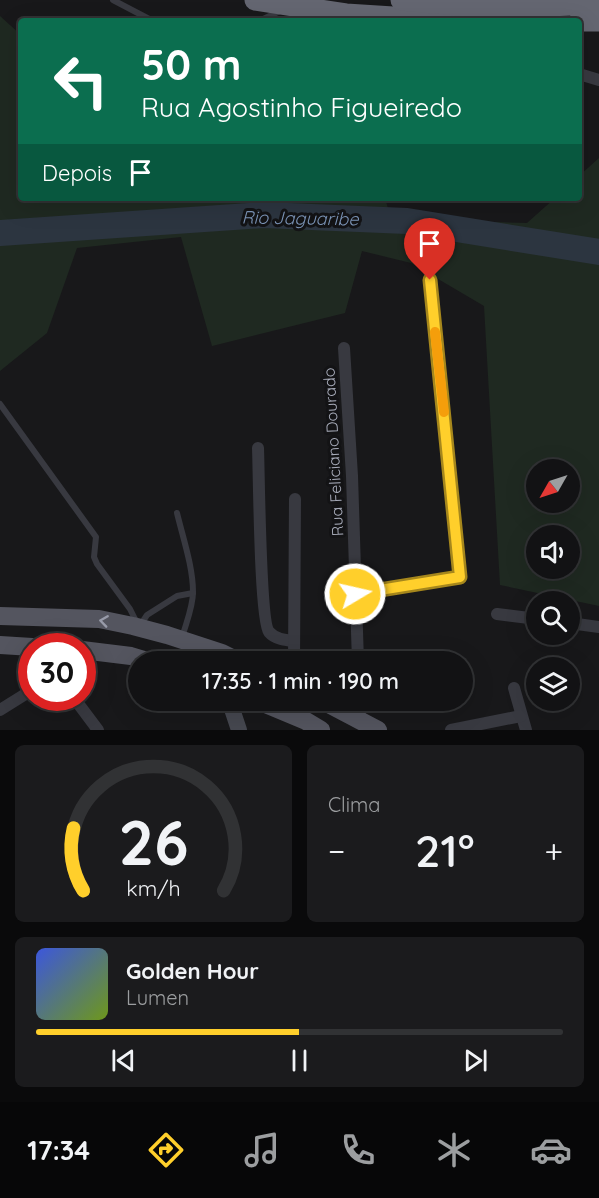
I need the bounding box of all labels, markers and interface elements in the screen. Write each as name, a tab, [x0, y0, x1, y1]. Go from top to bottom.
text: 50 m	[141, 38, 241, 91]
icon: left	[42, 42, 120, 120]
text: Rua Agostinho Figueiredo	[141, 90, 462, 124]
icon: arrive	[124, 156, 157, 189]
text: Depois	[42, 159, 112, 187]
water label: Rio Jaguaribe	[241, 205, 360, 231]
pin	[404, 218, 455, 280]
icon: arrive	[413, 227, 446, 260]
street label: Rua Feliciano Dourado	[319, 367, 347, 537]
north arrow	[526, 459, 580, 513]
map controls	[526, 459, 580, 711]
button: sound	[526, 525, 580, 579]
position arrow	[323, 562, 387, 626]
button: search	[526, 591, 580, 645]
one-way arrow	[99, 615, 109, 627]
speed limit sign: 30	[18, 633, 96, 711]
button: layers	[526, 657, 580, 711]
text: 17:35 · 1 min · 190 m	[202, 667, 399, 695]
text: Clima	[328, 792, 380, 817]
text: 26	[118, 803, 189, 881]
text: 21°	[415, 822, 474, 878]
text: −	[328, 830, 345, 871]
text: +	[544, 830, 563, 871]
text: km/h	[126, 875, 181, 901]
text: Golden Hour	[126, 957, 259, 985]
text: Lumen	[126, 985, 189, 1010]
icon: previous	[107, 1044, 140, 1077]
icon: pause	[283, 1044, 316, 1077]
icon: next	[459, 1044, 492, 1077]
icon: directions	[145, 1129, 187, 1171]
icon: music	[241, 1129, 283, 1171]
icon: phone	[337, 1129, 379, 1171]
icon: climate	[433, 1129, 475, 1171]
icon: car	[530, 1129, 572, 1171]
text: 17:34	[27, 1133, 90, 1167]

